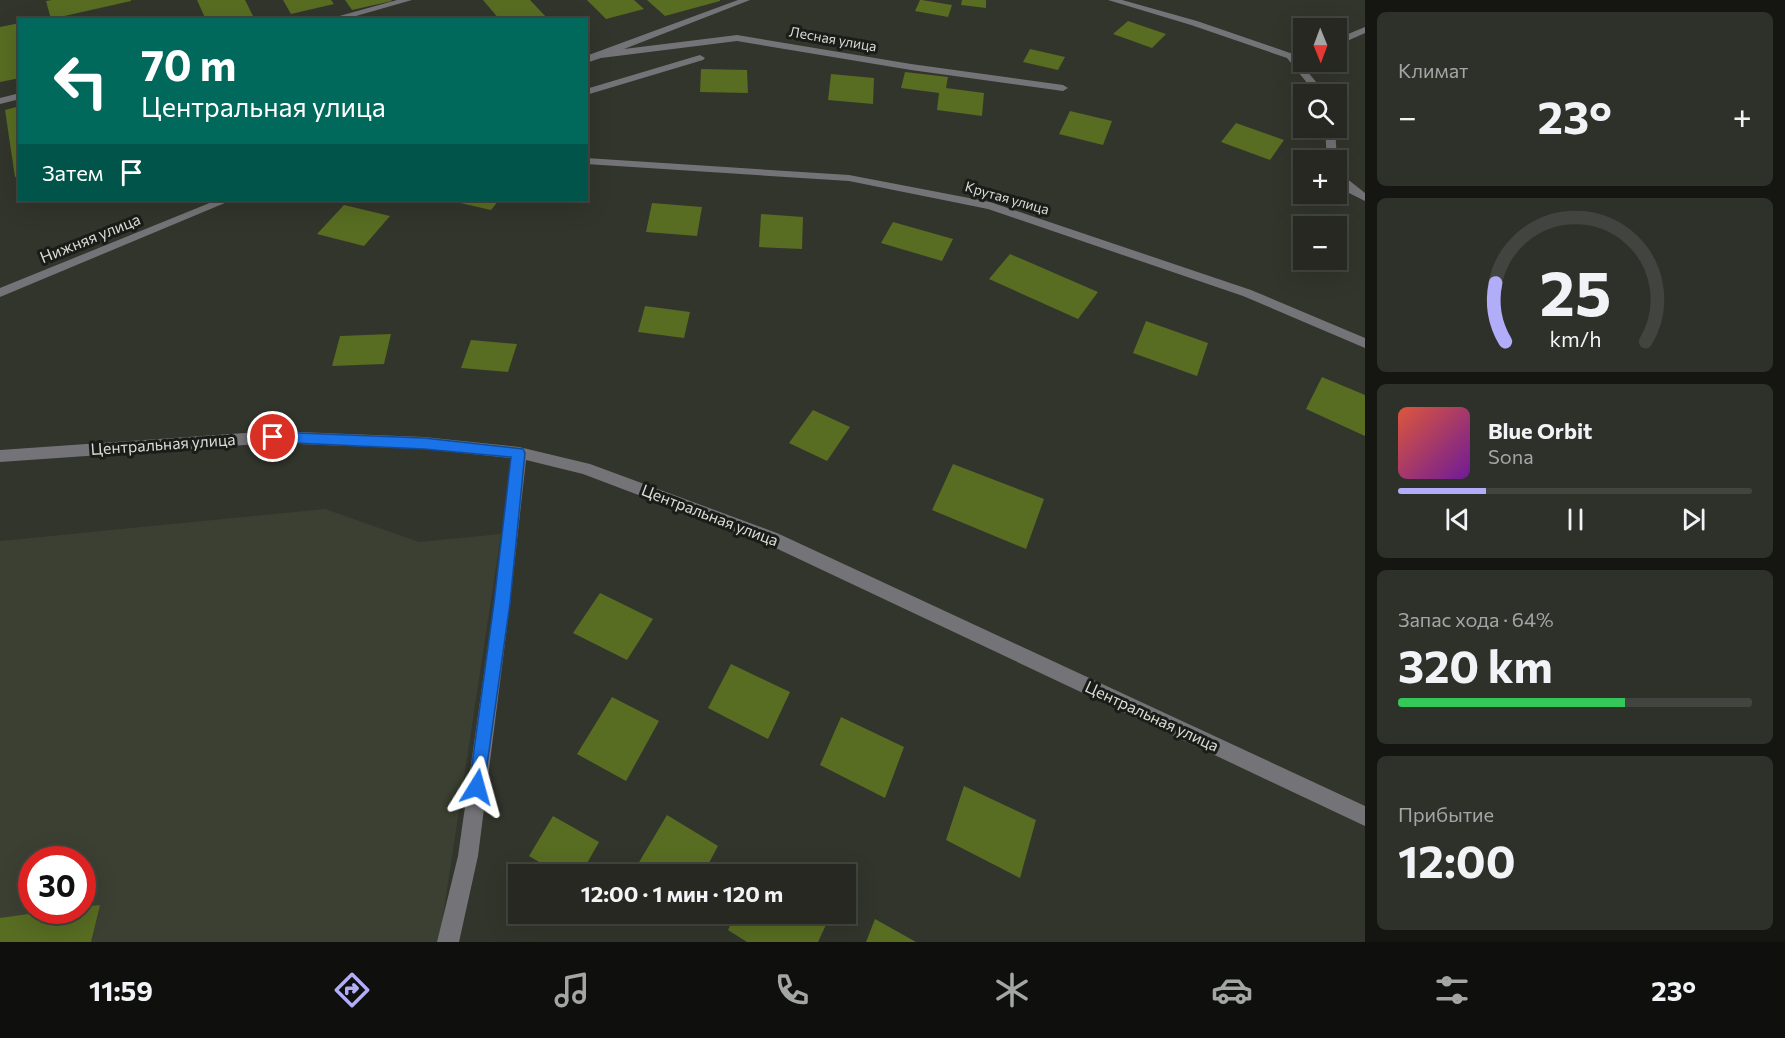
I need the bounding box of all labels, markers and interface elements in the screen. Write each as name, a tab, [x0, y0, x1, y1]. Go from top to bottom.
north arrow	[1293, 18, 1347, 72]
map controls	[1293, 18, 1347, 270]
street label: Лесная улица	[788, 22, 878, 55]
text: 70 m	[141, 38, 236, 90]
icon: left	[42, 42, 120, 120]
text: Климат	[1398, 58, 1468, 82]
button: search	[1293, 84, 1347, 138]
text: 23°	[1538, 88, 1612, 143]
text: Центральная улица	[141, 90, 386, 123]
text: −	[1398, 95, 1417, 136]
text: +	[1733, 95, 1752, 136]
button: +	[1293, 150, 1347, 204]
icon: arrive	[115, 156, 148, 189]
text: Затем	[42, 159, 103, 186]
street label: Крутая улица	[963, 177, 1051, 218]
street label: Нижняя улица	[37, 209, 143, 266]
button: −	[1293, 216, 1347, 270]
text: 25	[1539, 253, 1611, 329]
text: km/h	[1549, 325, 1601, 351]
pin	[247, 411, 298, 462]
text: Blue Orbit	[1488, 417, 1592, 444]
icon: arrive	[256, 420, 289, 453]
street label: Центральная улица	[90, 429, 236, 458]
text: Sona	[1488, 444, 1534, 468]
street label: Центральная улица	[639, 480, 781, 549]
icon: previous	[1441, 503, 1474, 536]
icon: pause	[1559, 503, 1592, 536]
icon: next	[1677, 503, 1710, 536]
text: Запас хода · 64%	[1398, 607, 1554, 631]
text: 320 km	[1398, 637, 1553, 692]
street label: Центральная улица	[1082, 676, 1222, 755]
position arrow	[445, 755, 509, 819]
text: Прибытие	[1398, 802, 1494, 826]
text: 12:00	[1398, 832, 1516, 887]
speed limit sign: 30	[18, 846, 96, 924]
text: 12:00 · 1 мин · 120 m	[581, 880, 783, 907]
icon: directions	[331, 969, 373, 1011]
icon: music	[551, 969, 593, 1011]
icon: phone	[771, 969, 813, 1011]
icon: climate	[991, 969, 1033, 1011]
icon: car	[1211, 969, 1253, 1011]
icon: filters	[1431, 969, 1473, 1011]
text: 11:59	[89, 974, 153, 1007]
text: 23°	[1651, 974, 1696, 1007]

